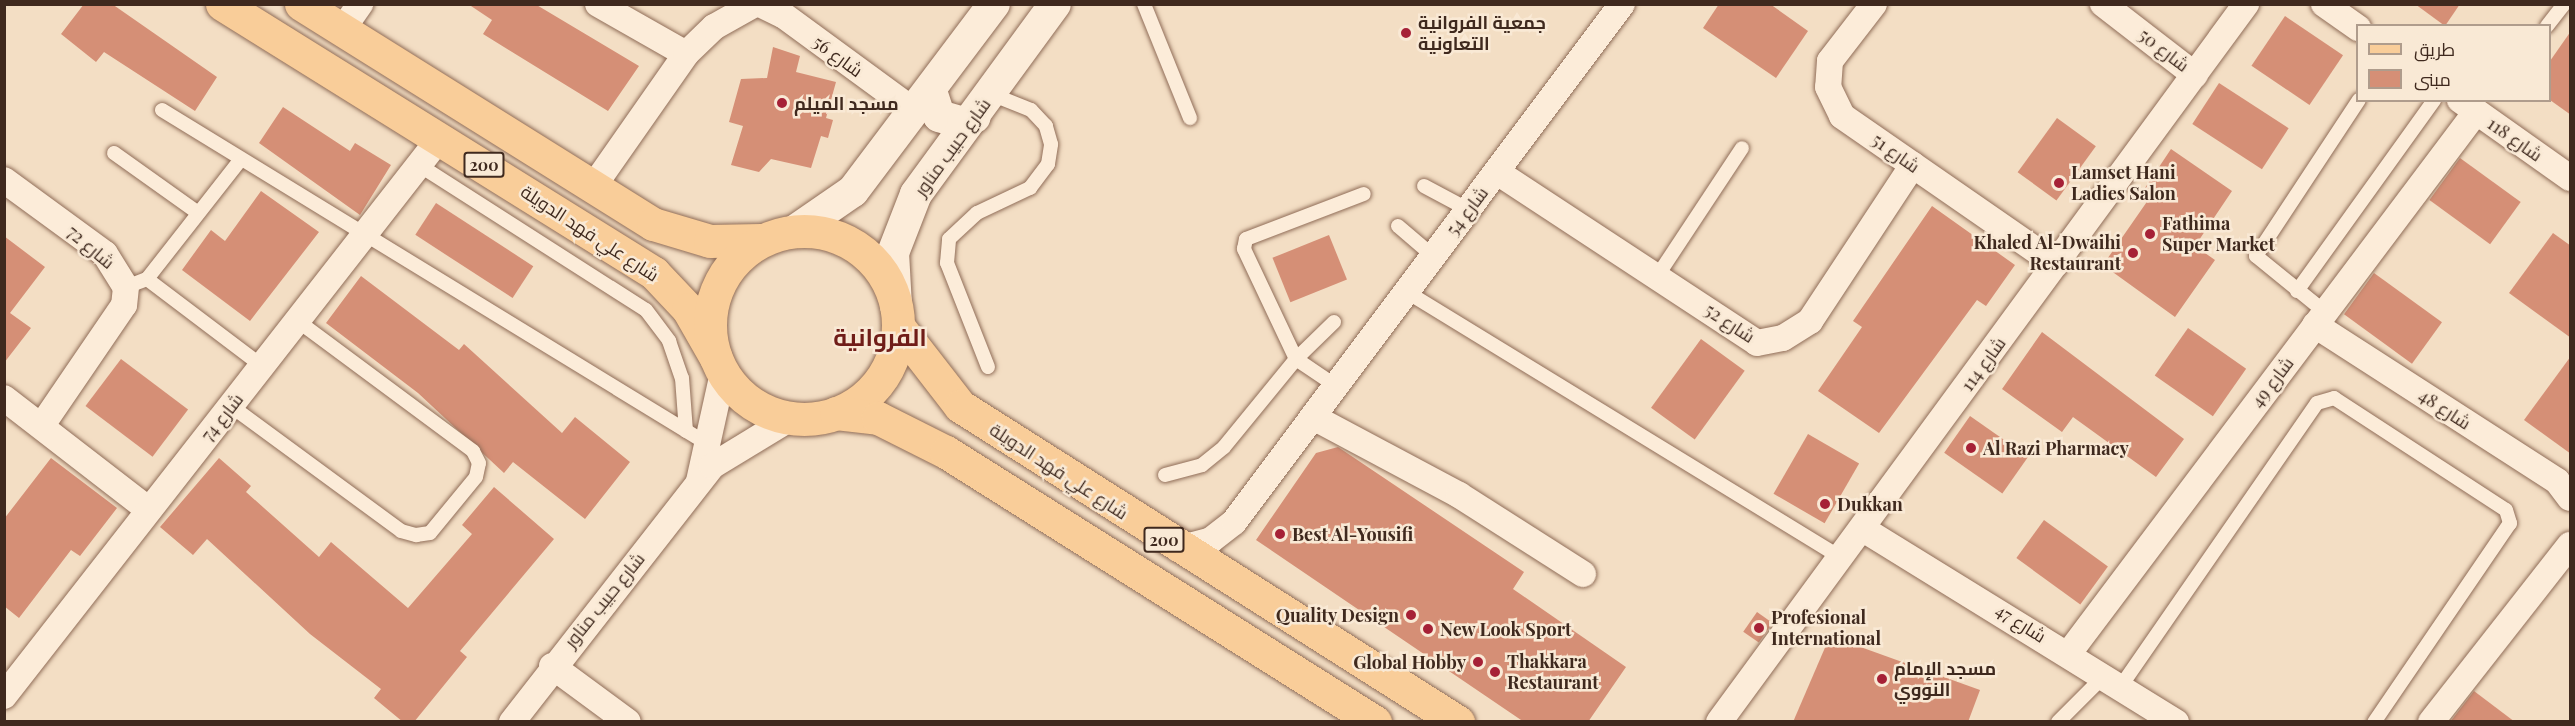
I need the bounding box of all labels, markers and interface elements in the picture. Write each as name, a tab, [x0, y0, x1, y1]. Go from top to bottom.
place label: جمعية الفروانية التعاونية	[1418, 12, 1546, 54]
street label: شارع 50	[2134, 24, 2194, 76]
legend	[2356, 24, 2551, 102]
marker: جمعية الفروانية التعاونية	[1399, 26, 1413, 40]
street label: شارع 56	[809, 31, 867, 81]
text: طريق	[2414, 37, 2455, 61]
text: مبنى	[2414, 67, 2451, 91]
place label: مسجد الميلم	[794, 92, 899, 114]
street label: شارع حبيب مناور	[909, 94, 995, 200]
marker: مسجد الميلم	[775, 96, 789, 110]
street label: شارع 118	[2483, 112, 2547, 166]
street label: شارع 51	[1868, 129, 1924, 177]
road number: 200	[463, 152, 505, 178]
place label: Lamset Hani Ladies Salon	[2071, 162, 2176, 204]
marker: Lamset Hani Ladies Salon	[2052, 176, 2066, 190]
street label: شارع علي فهد الدويلة	[517, 180, 663, 286]
street label: شارع 54	[1442, 182, 1492, 240]
place label: Fathima Super Market	[2162, 213, 2275, 256]
street label: شارع 72	[63, 221, 119, 273]
marker: Fathima Super Market	[2143, 227, 2157, 241]
place label: Khaled Al-Dwaihi Restaurant	[1973, 232, 2121, 274]
marker: Khaled Al-Dwaihi Restaurant	[2126, 246, 2140, 260]
street label: شارع 52	[1701, 299, 1759, 347]
district label: الفروانية	[833, 323, 927, 351]
street label: شارع 114	[1956, 333, 2010, 395]
street label: شارع 49	[2246, 353, 2298, 411]
street label: شارع 48	[2415, 384, 2475, 434]
street label: شارع 74	[197, 389, 247, 445]
street label: شارع علي فهد الدويلة	[986, 418, 1132, 524]
place label: Al Razi Pharmacy	[1983, 437, 2129, 459]
marker: Al Razi Pharmacy	[1964, 441, 1978, 455]
place label: Dukkan	[1837, 493, 1903, 515]
marker: Dukkan	[1818, 497, 1832, 511]
place label: Best Al-Yousifi	[1292, 523, 1414, 545]
road number: 200	[1143, 527, 1185, 553]
marker: Best Al-Yousifi	[1273, 527, 1287, 541]
street label: شارع حبيب مناور	[559, 548, 649, 652]
street label: شارع 47	[1992, 599, 2050, 647]
place label: Quality Design	[1275, 604, 1399, 626]
place label: Profesional International	[1771, 607, 1881, 650]
marker: Quality Design	[1404, 608, 1418, 622]
place label: New Look Sport	[1440, 618, 1572, 640]
marker: Profesional International	[1752, 621, 1766, 635]
marker: New Look Sport	[1421, 622, 1435, 636]
place label: Global Hobby	[1353, 651, 1466, 673]
place label: Thakkara Restaurant	[1507, 651, 1599, 694]
marker: Global Hobby	[1471, 655, 1485, 669]
place label: مسجد الإمام النووي	[1894, 658, 1996, 700]
marker: Thakkara Restaurant	[1488, 665, 1502, 679]
marker: مسجد الإمام النووي	[1875, 672, 1889, 686]

